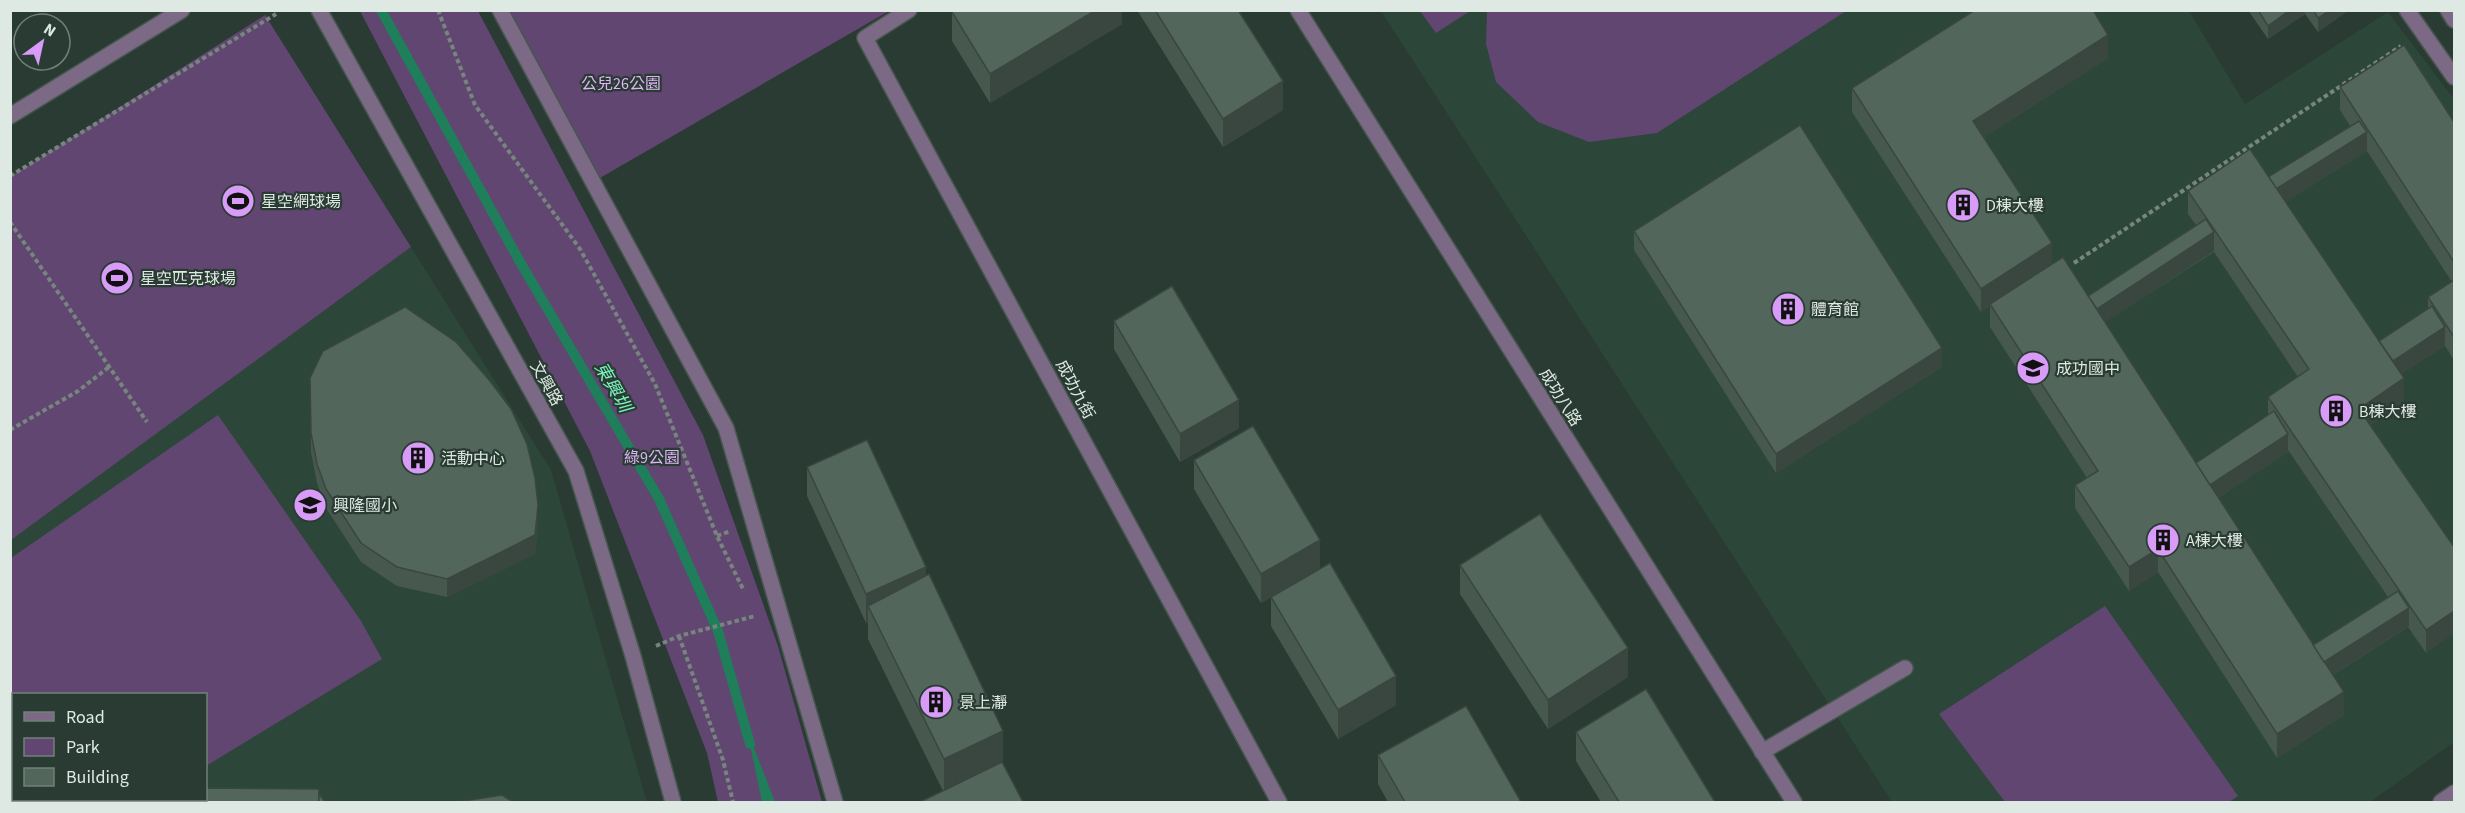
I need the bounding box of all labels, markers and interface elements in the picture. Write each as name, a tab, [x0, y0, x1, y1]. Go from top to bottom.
north arrow	[12, 12, 72, 72]
text: N	[39, 18, 60, 42]
park label: 公兒26公園	[581, 73, 661, 95]
sports icon: 星空網球場	[220, 183, 256, 219]
building icon: D棟大樓	[1945, 187, 1981, 223]
place label: 星空網球場	[261, 191, 341, 213]
place label: D棟大樓	[1986, 195, 2044, 217]
sports icon: 星空匹克球場	[99, 260, 135, 296]
place label: 星空匹克球場	[140, 268, 236, 290]
building icon: 體育館	[1770, 291, 1806, 327]
place label: 體育館	[1811, 299, 1859, 321]
school or university icon: 成功國中	[2015, 350, 2051, 386]
street label: 成功九街	[1050, 356, 1100, 423]
street label: 文興路	[525, 357, 567, 410]
water label: 東興圳	[588, 358, 638, 419]
place label: 成功國中	[2056, 358, 2120, 380]
street label: 成功八路	[1534, 365, 1586, 431]
building icon: B棟大樓	[2318, 393, 2354, 429]
place label: B棟大樓	[2359, 401, 2416, 423]
building icon: 活動中心	[400, 440, 436, 476]
park label: 綠9公園	[624, 447, 680, 469]
place label: 活動中心	[441, 448, 505, 470]
school or university icon: 興隆國小	[292, 487, 328, 523]
place label: 興隆國小	[333, 495, 397, 517]
building icon: A棟大樓	[2145, 522, 2181, 558]
place label: A棟大樓	[2186, 530, 2243, 552]
building icon: 景上瀞	[918, 684, 954, 720]
place label: 景上瀞	[959, 692, 1007, 714]
legend	[12, 693, 207, 801]
text: Road	[66, 705, 105, 730]
text: Park	[66, 735, 100, 760]
text: Building	[66, 765, 129, 790]

